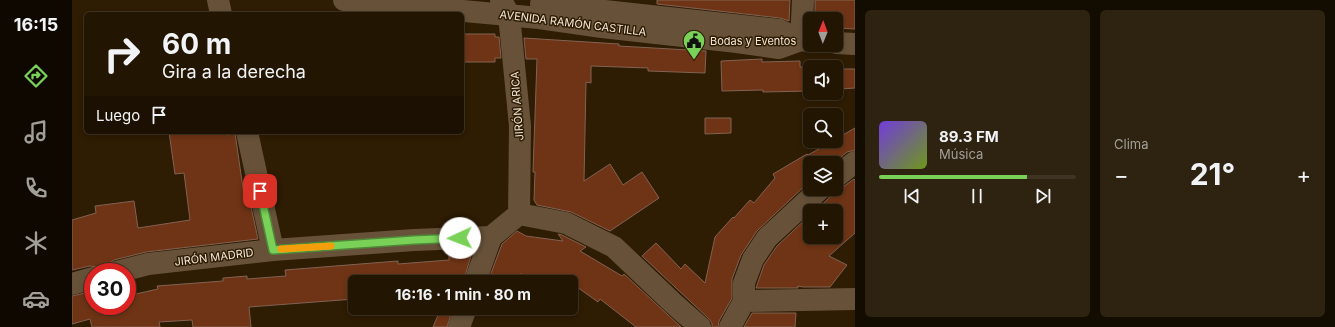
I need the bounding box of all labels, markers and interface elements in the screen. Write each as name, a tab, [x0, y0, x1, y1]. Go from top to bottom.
street label: AVENIDA RAMÓN CASTILLA	[499, 7, 647, 39]
north arrow	[803, 12, 843, 52]
map controls	[803, 12, 843, 244]
text: 16:15	[14, 14, 58, 35]
text: 60 m	[162, 27, 231, 61]
icon: right	[96, 28, 148, 80]
public building icon: Bodas y Eventos	[681, 28, 707, 61]
place label: Bodas y Eventos	[710, 34, 796, 48]
button: sound	[803, 60, 843, 100]
text: Gira a la derecha	[162, 61, 306, 82]
icon: directions	[22, 62, 50, 90]
street label: JIRÓN ARICA	[508, 71, 526, 141]
icon: arrive	[148, 104, 170, 126]
text: Luego	[96, 106, 140, 125]
button: search	[803, 108, 843, 148]
icon: music	[22, 118, 50, 146]
text: 89.3 FM	[939, 127, 999, 146]
text: Clima	[1114, 136, 1148, 152]
text: Música	[939, 146, 983, 162]
button: layers	[803, 156, 843, 196]
text: 21°	[1190, 156, 1235, 192]
text: −	[1114, 162, 1129, 188]
text: +	[1296, 162, 1311, 188]
icon: phone	[22, 174, 50, 202]
pin	[243, 174, 277, 208]
icon: arrive	[249, 180, 271, 202]
icon: previous	[901, 185, 923, 207]
icon: pause	[966, 185, 988, 207]
icon: next	[1032, 185, 1054, 207]
button: +	[803, 204, 843, 244]
position arrow	[439, 217, 481, 259]
icon: climate	[22, 229, 50, 257]
street label: JIRÓN MADRID	[174, 245, 254, 269]
speed limit sign: 30	[84, 263, 136, 315]
icon: car	[22, 285, 50, 313]
text: 16:16 · 1 min · 80 m	[395, 285, 531, 304]

